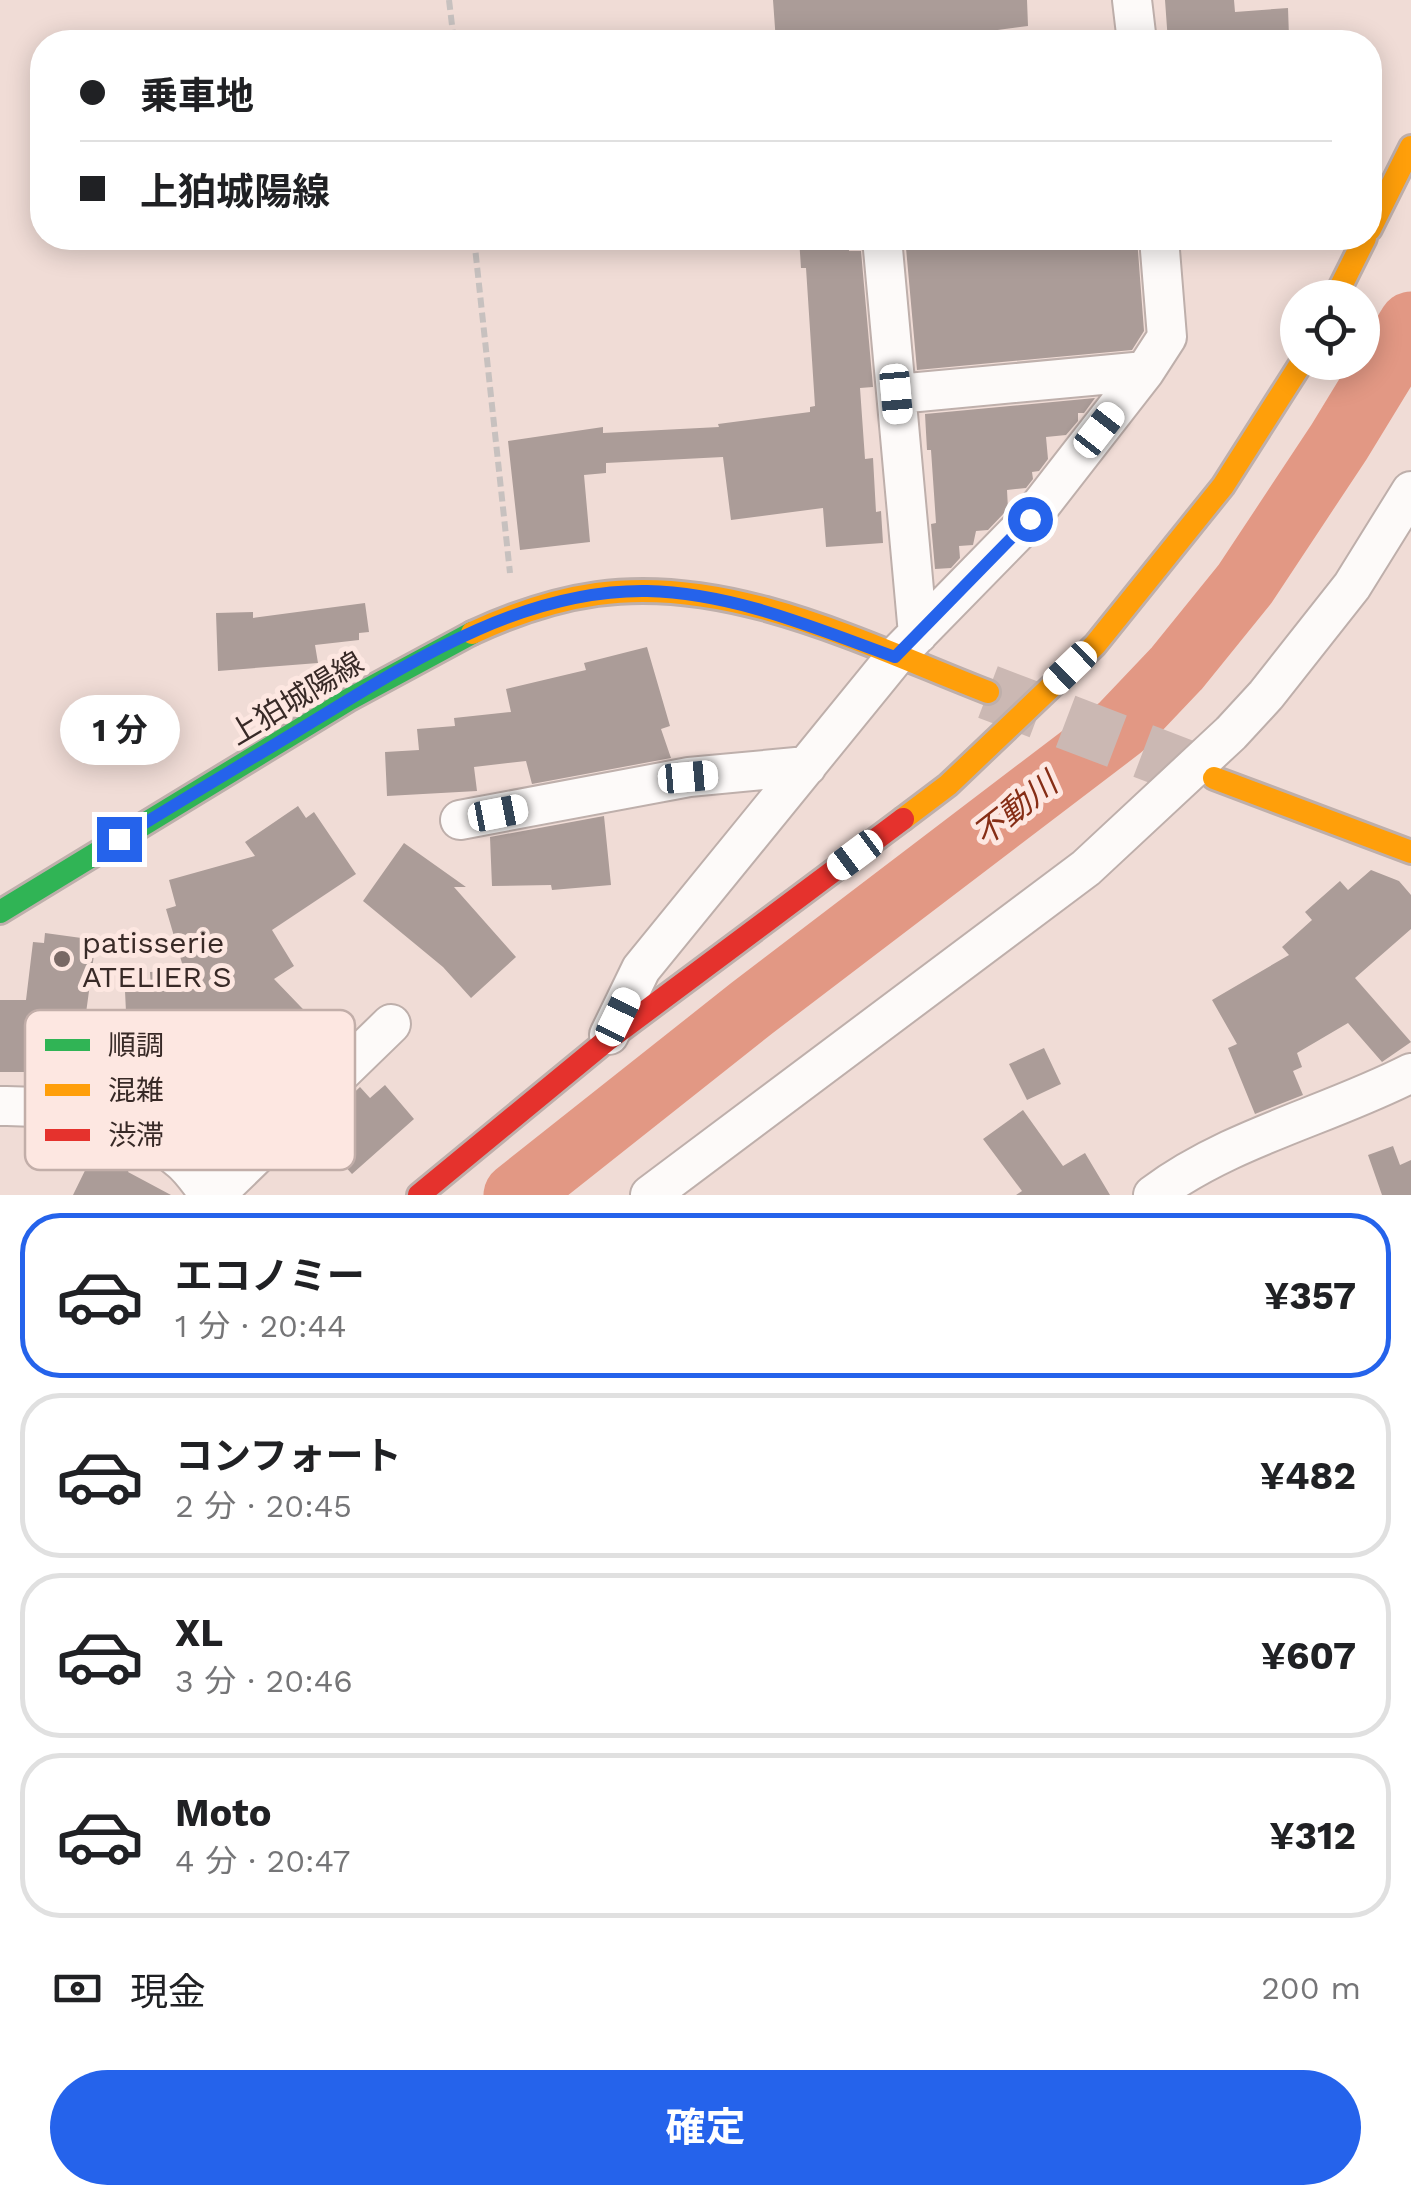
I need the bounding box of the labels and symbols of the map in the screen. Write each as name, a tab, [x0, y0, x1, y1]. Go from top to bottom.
car	[878, 363, 914, 425]
car	[1069, 397, 1129, 463]
route start	[1008, 497, 1053, 542]
car	[1038, 636, 1102, 700]
street label: 上狛城陽線	[223, 644, 369, 752]
callout: 1 分	[59, 694, 179, 764]
car	[657, 759, 719, 795]
water label: 不動川	[965, 763, 1067, 854]
car	[466, 793, 530, 833]
route end	[97, 817, 142, 862]
car	[822, 825, 888, 885]
place label: patisserie ATELIER S	[82, 925, 232, 994]
marker: patisserie ATELIER S	[51, 948, 73, 970]
car	[591, 983, 645, 1051]
legend	[25, 1010, 355, 1170]
text: 順調	[108, 1029, 164, 1062]
text: 混雑	[108, 1074, 164, 1107]
text: 渋滞	[108, 1119, 164, 1152]

